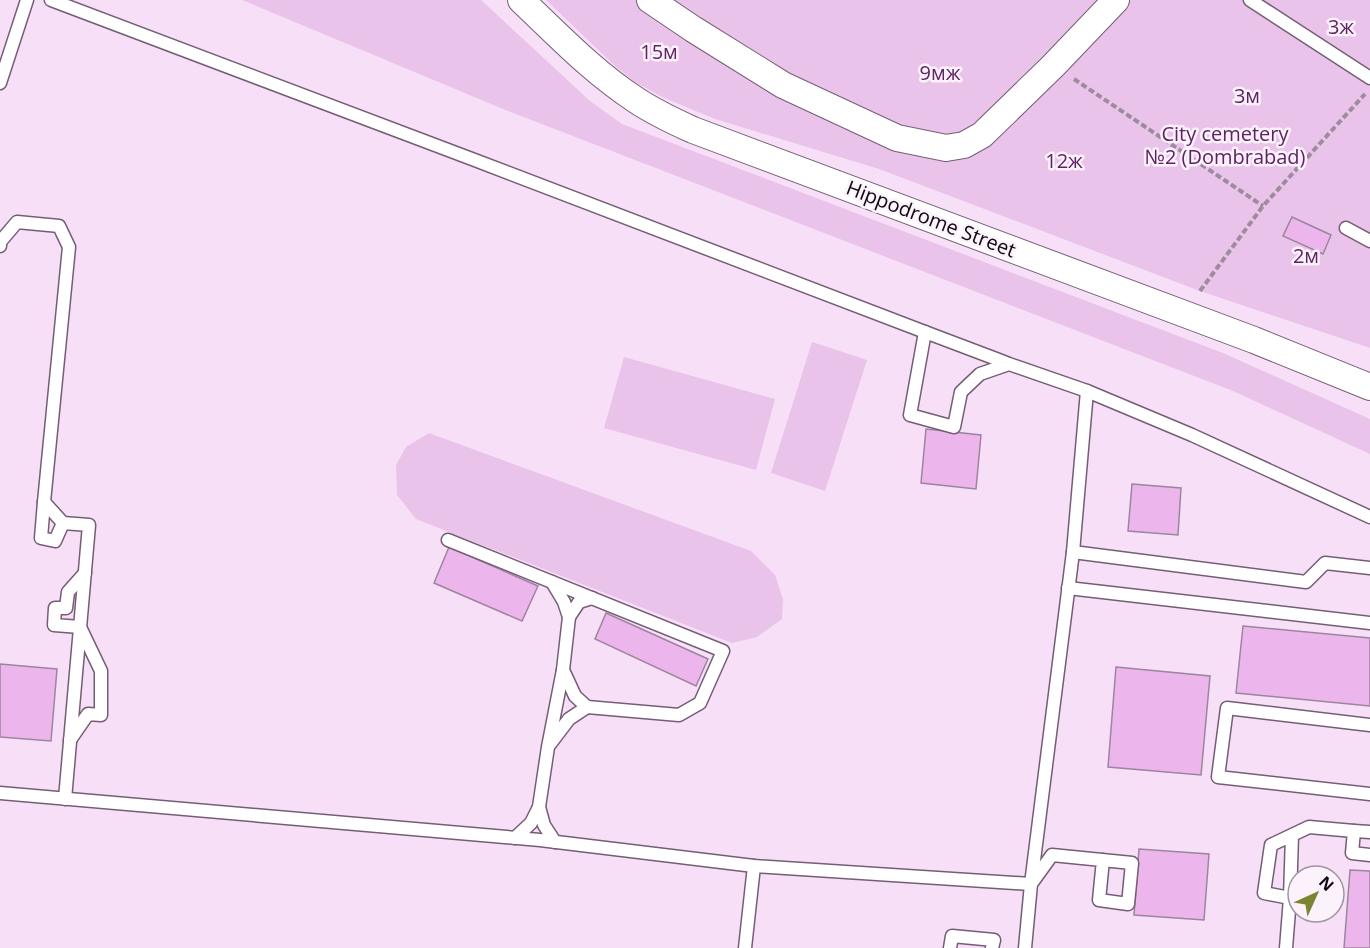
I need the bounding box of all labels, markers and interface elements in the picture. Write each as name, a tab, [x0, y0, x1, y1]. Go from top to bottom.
park label: 3ж	[1328, 13, 1354, 40]
park label: 15м	[640, 38, 678, 65]
park label: 9мж	[920, 59, 961, 86]
park label: 3м	[1234, 82, 1260, 109]
park label: City cemetery №2 (Dombrabad)	[1145, 120, 1306, 170]
park label: 12ж	[1045, 147, 1083, 174]
street label: Hippodrome Street	[843, 174, 1020, 263]
park label: 2м	[1293, 242, 1319, 269]
north arrow	[1286, 864, 1346, 924]
text: N	[1314, 871, 1339, 896]

